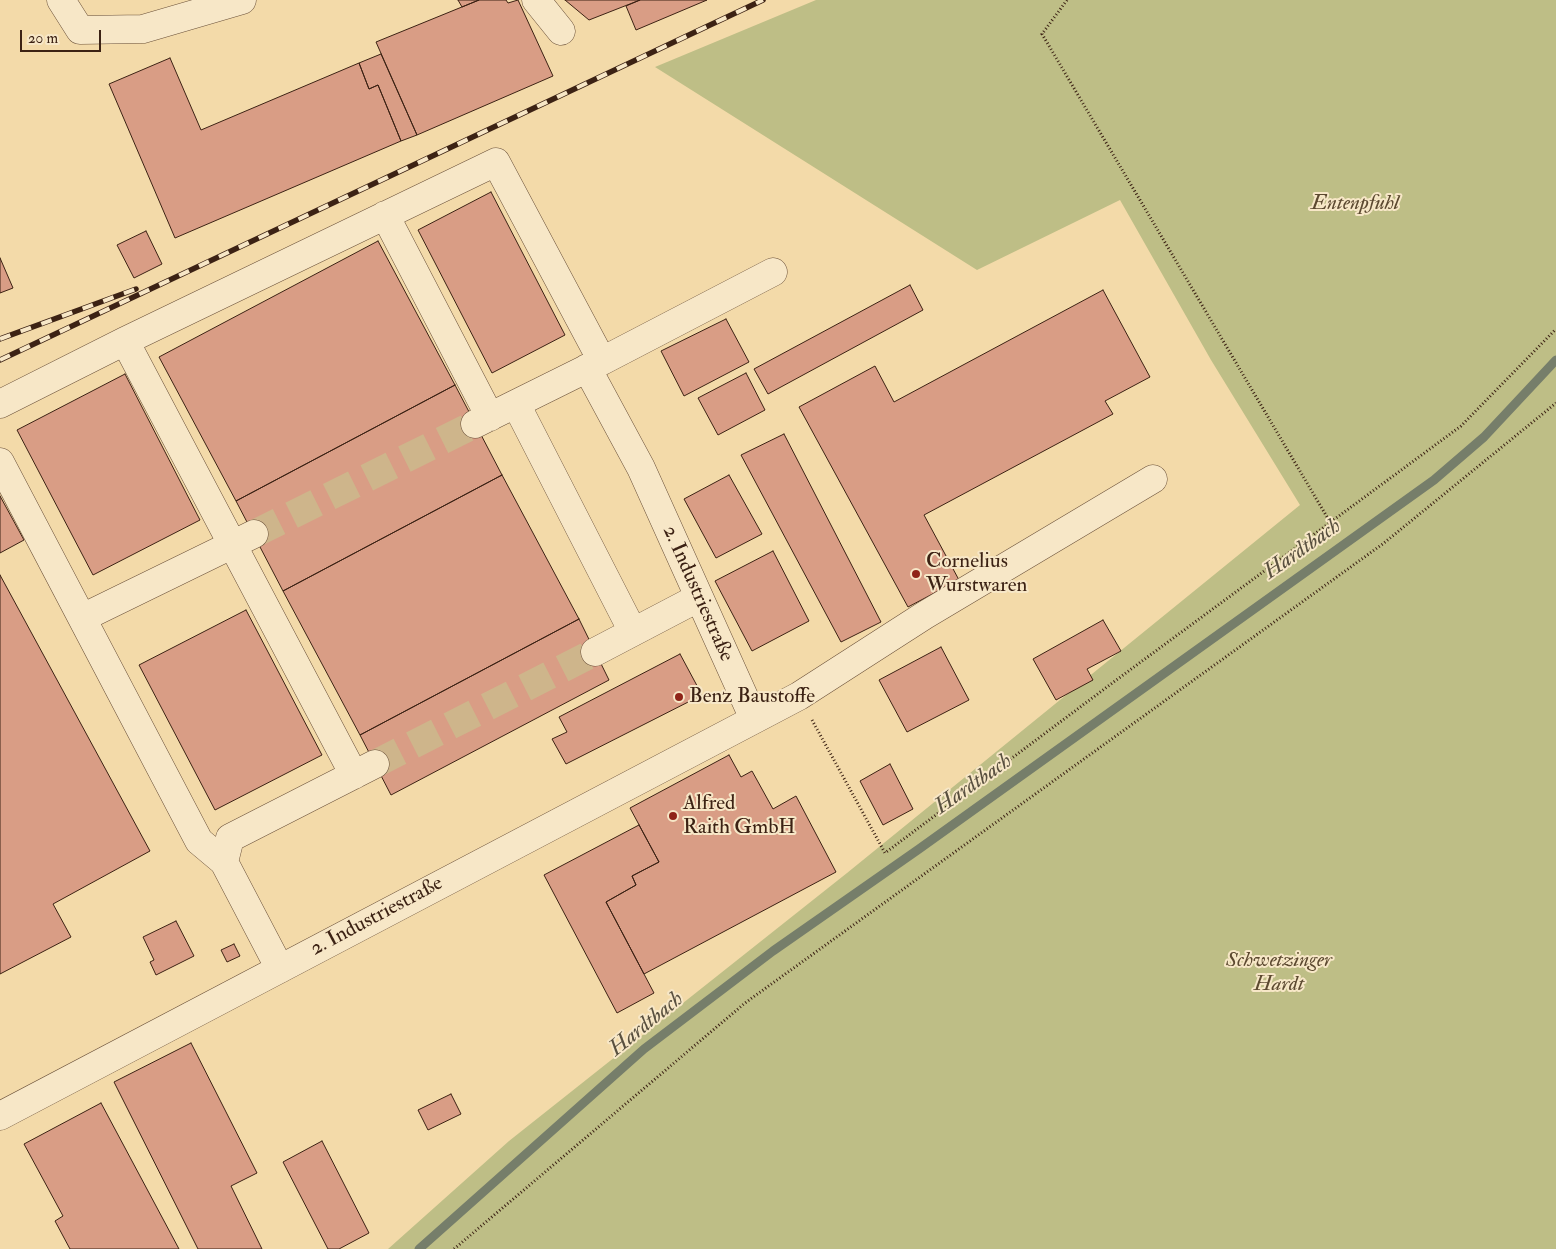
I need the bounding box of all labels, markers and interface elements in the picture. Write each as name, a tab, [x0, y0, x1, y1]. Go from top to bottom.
scale bar	[22, 20, 104, 52]
text: 20 m	[28, 29, 58, 48]
park label: Entenpfuhl	[1311, 191, 1399, 217]
water label: Hardtbach	[1259, 514, 1347, 586]
street label: 2. Industriestraße	[656, 522, 738, 666]
place label: Cornelius Wurstwaren	[926, 549, 1027, 599]
marker: Cornelius Wurstwaren	[910, 568, 922, 580]
place label: Benz Baustoffe	[689, 684, 815, 710]
marker: Benz Baustoffe	[673, 691, 685, 703]
water label: Hardtbach	[930, 749, 1018, 821]
place label: Alfred Raith GmbH	[683, 791, 795, 841]
marker: Alfred Raith GmbH	[667, 810, 679, 822]
street label: 2. Industriestraße	[307, 872, 447, 962]
park label: Schwetzinger Hardt	[1226, 948, 1332, 998]
water label: Hardtbach	[604, 987, 690, 1063]

